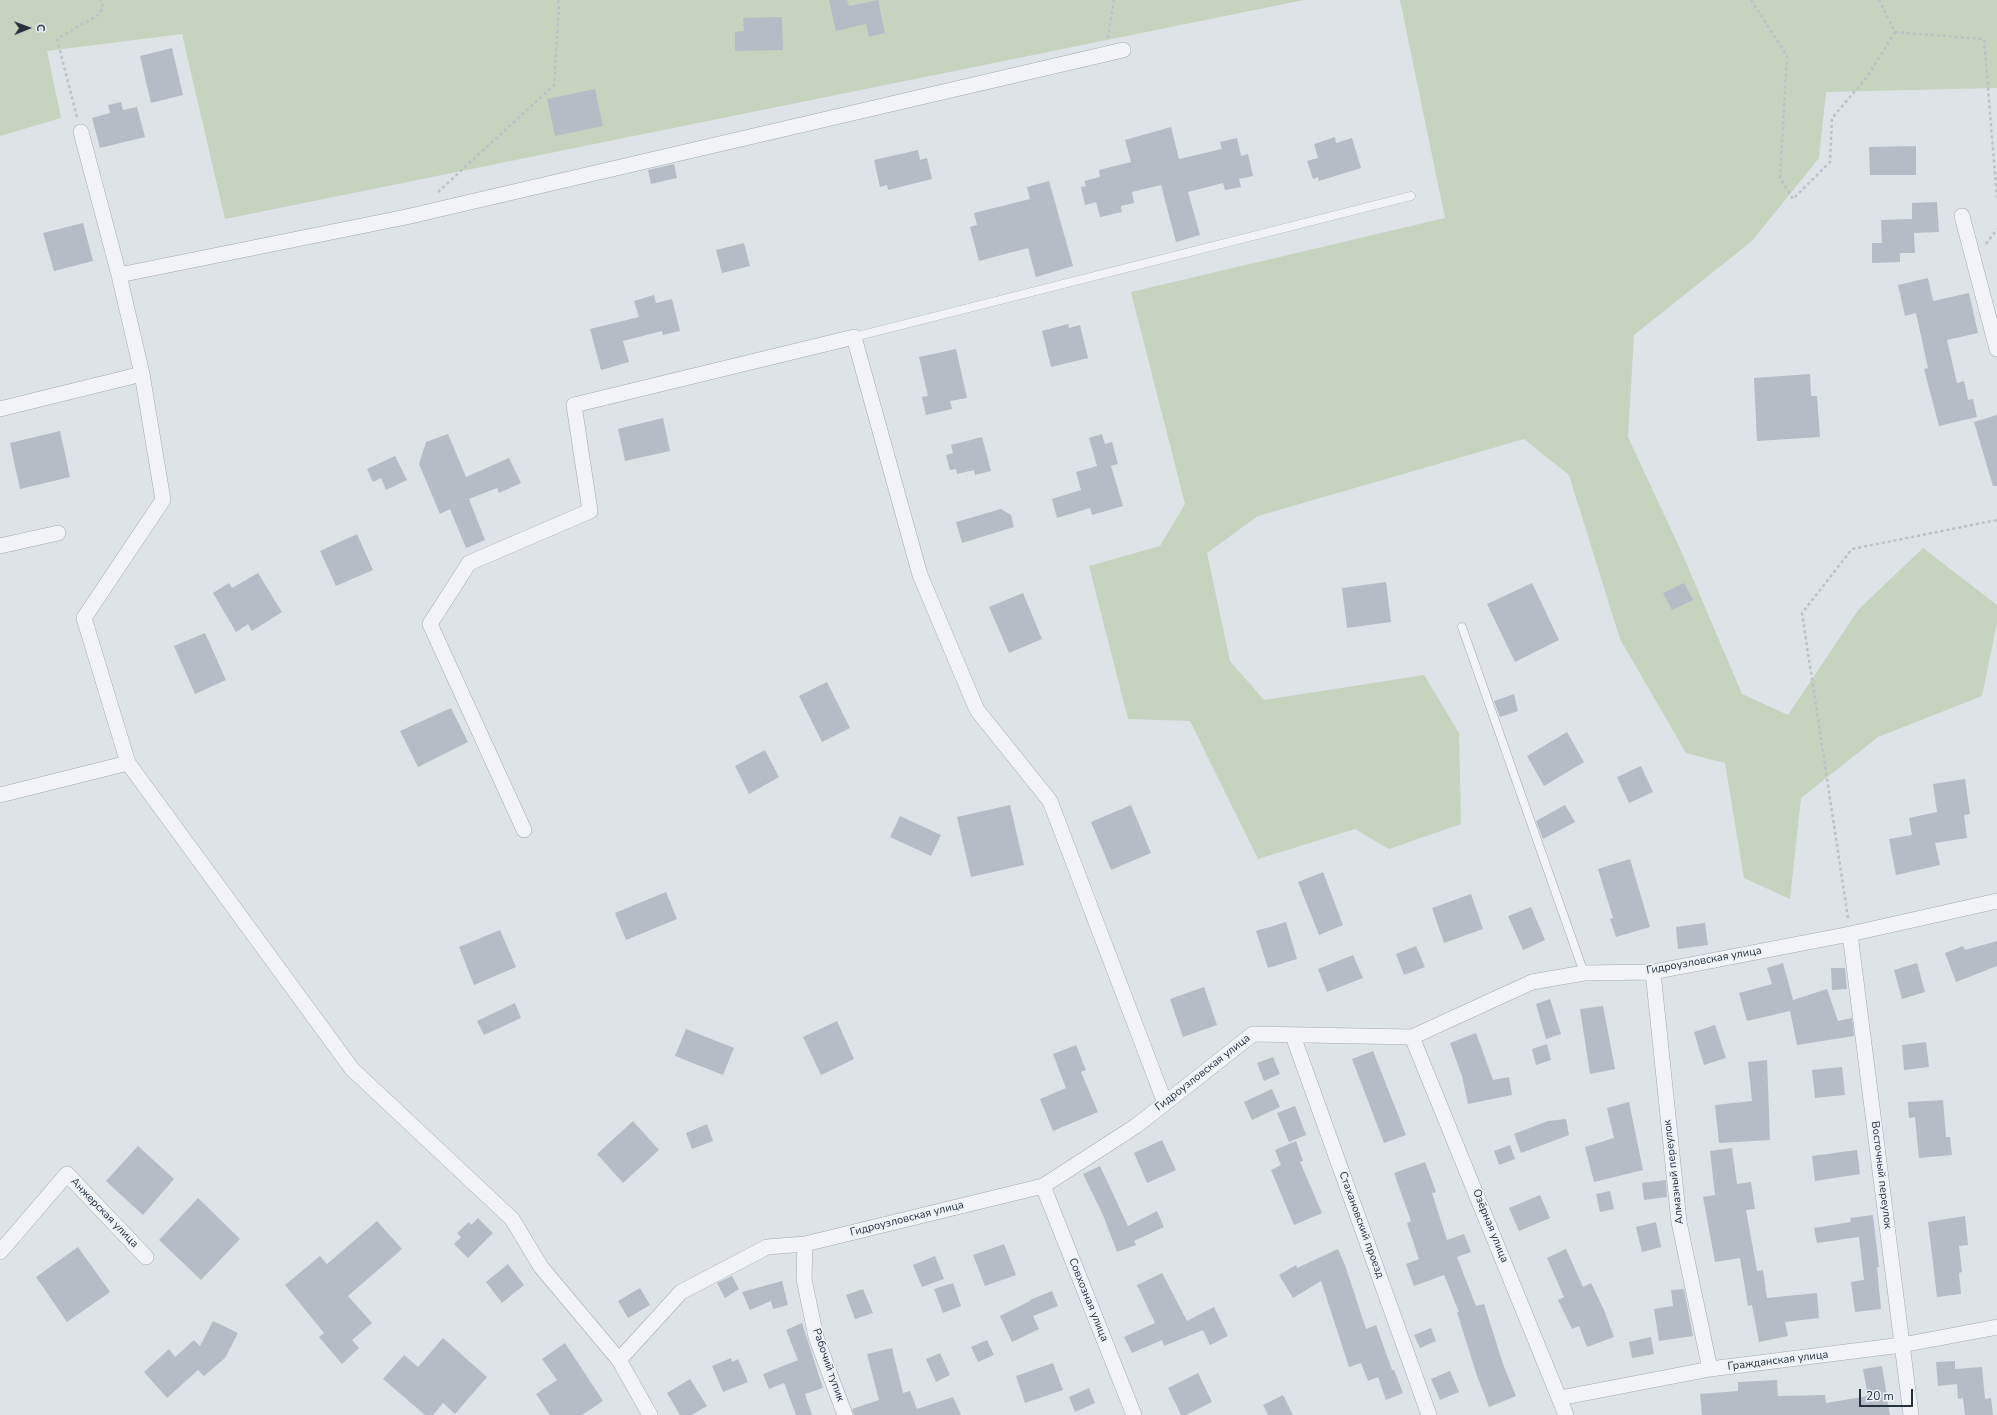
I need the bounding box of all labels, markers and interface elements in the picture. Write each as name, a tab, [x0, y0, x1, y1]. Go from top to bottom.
north arrow	[8, 8, 48, 48]
text: С	[33, 24, 48, 32]
street label: Гидроузловская улица	[1645, 944, 1763, 978]
street label: Гидроузловская улица	[1153, 1032, 1253, 1114]
street label: Алмазный переулок	[1661, 1119, 1687, 1225]
street label: Восточный переулок	[1868, 1120, 1894, 1230]
street label: Стахановский проезд	[1336, 1170, 1386, 1280]
street label: Анжерская улица	[67, 1175, 141, 1251]
street label: Озёрная улица	[1469, 1187, 1511, 1265]
street label: Гидроузловская улица	[849, 1198, 965, 1240]
street label: Совхозная улица	[1065, 1256, 1111, 1344]
street label: Рабочий тупик	[809, 1327, 847, 1403]
street label: Гражданская улица	[1727, 1348, 1829, 1374]
scale bar	[1861, 1381, 1915, 1407]
text: 20 m	[1866, 1388, 1894, 1404]

